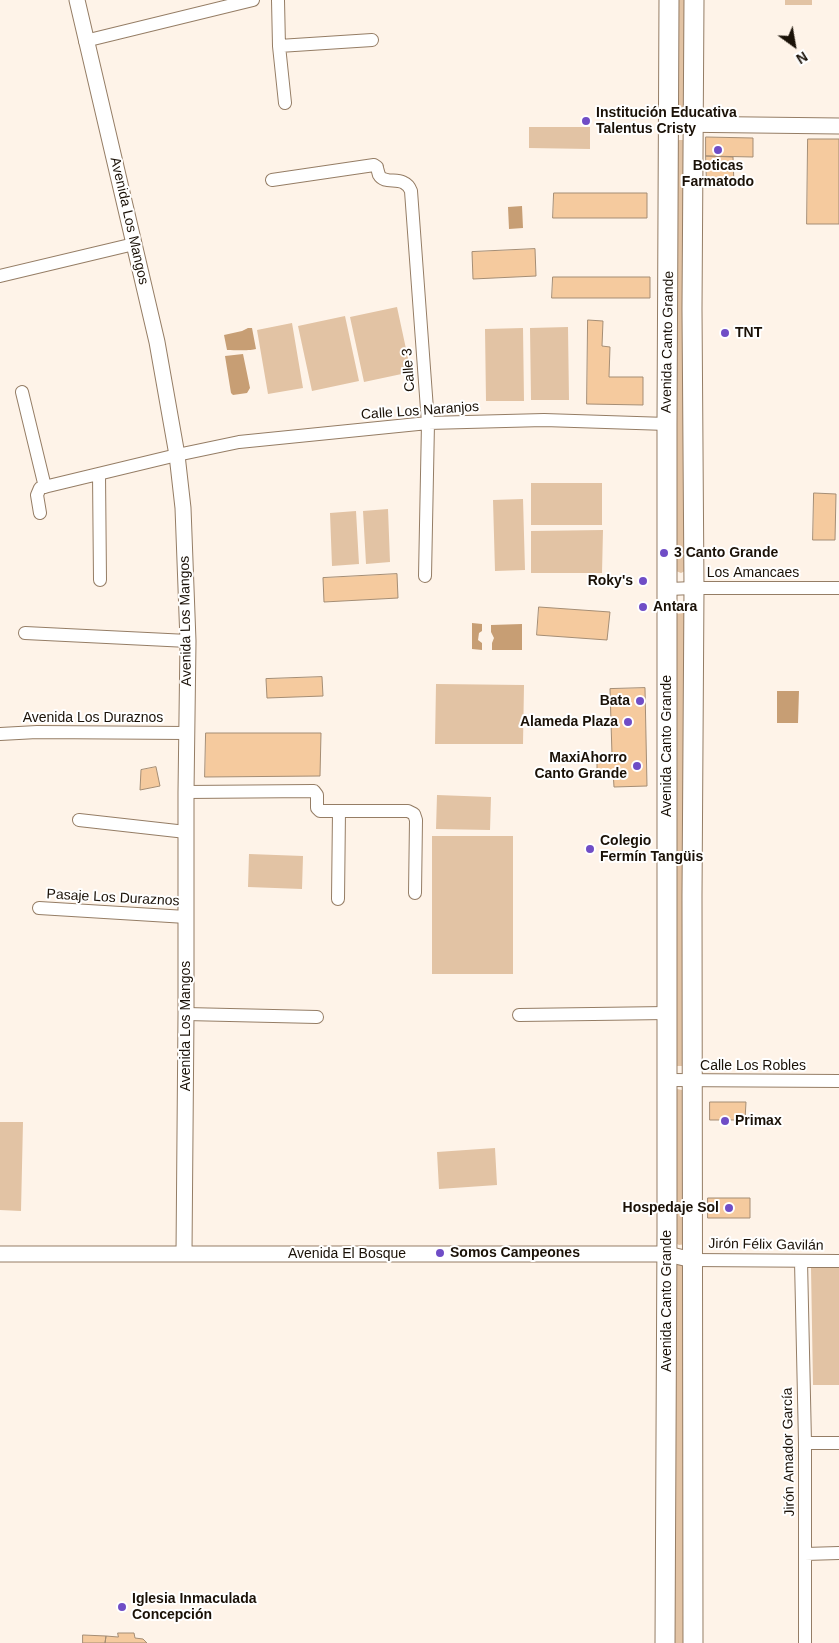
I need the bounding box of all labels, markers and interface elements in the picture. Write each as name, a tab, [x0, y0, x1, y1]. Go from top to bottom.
north arrow	[769, 20, 819, 70]
text: N	[793, 48, 810, 67]
place label: Institución Educativa Talentus Cristy	[596, 105, 737, 138]
marker: Institución Educativa Talentus Cristy	[580, 115, 592, 127]
marker: Boticas Farmatodo	[712, 144, 724, 156]
street label: Avenida Los Mangos	[106, 156, 152, 286]
place label: Boticas Farmatodo	[682, 158, 754, 190]
street label: Avenida Canto Grande	[658, 271, 678, 413]
place label: TNT	[735, 325, 762, 341]
marker: TNT	[719, 327, 731, 339]
street label: Calle 3	[399, 348, 419, 392]
street label: Calle Los Naranjos	[360, 398, 480, 424]
place label: 3 Canto Grande	[674, 545, 778, 561]
marker: 3 Canto Grande	[658, 547, 670, 559]
street label: Avenida Los Mangos	[176, 556, 196, 686]
street label: Los Amancaes	[707, 565, 799, 581]
place label: Roky's	[588, 573, 633, 589]
marker: Roky's	[637, 575, 649, 587]
place label: Antara	[653, 599, 697, 615]
marker: Antara	[637, 601, 649, 613]
street label: Avenida Canto Grande	[659, 675, 675, 817]
place label: Bata	[600, 693, 630, 709]
marker: Bata	[634, 695, 646, 707]
street label: Avenida Los Duraznos	[23, 710, 163, 726]
place label: Alameda Plaza	[520, 714, 618, 730]
marker: Alameda Plaza	[622, 716, 634, 728]
place label: MaxiAhorro Canto Grande	[534, 750, 627, 782]
marker: MaxiAhorro Canto Grande	[631, 760, 643, 772]
place label: Colegio Fermín Tangüis	[600, 833, 703, 866]
marker: Colegio Fermín Tangüis	[584, 843, 596, 855]
street label: Pasaje Los Duraznos	[46, 886, 180, 910]
street label: Avenida Los Mangos	[178, 961, 194, 1091]
street label: Calle Los Robles	[700, 1058, 806, 1074]
place label: Primax	[735, 1113, 782, 1129]
marker: Primax	[719, 1115, 731, 1127]
place label: Hospedaje Sol	[623, 1200, 719, 1216]
marker: Hospedaje Sol	[723, 1202, 735, 1214]
street label: Avenida Canto Grande	[659, 1230, 675, 1372]
street label: Jirón Félix Gavilán	[708, 1236, 824, 1254]
place label: Somos Campeones	[450, 1245, 580, 1261]
street label: Avenida El Bosque	[288, 1246, 406, 1262]
marker: Somos Campeones	[434, 1247, 446, 1259]
street label: Jirón Amador García	[779, 1387, 799, 1517]
place label: Iglesia Inmaculada Concepción	[132, 1591, 256, 1624]
marker: Iglesia Inmaculada Concepción	[116, 1601, 128, 1613]

